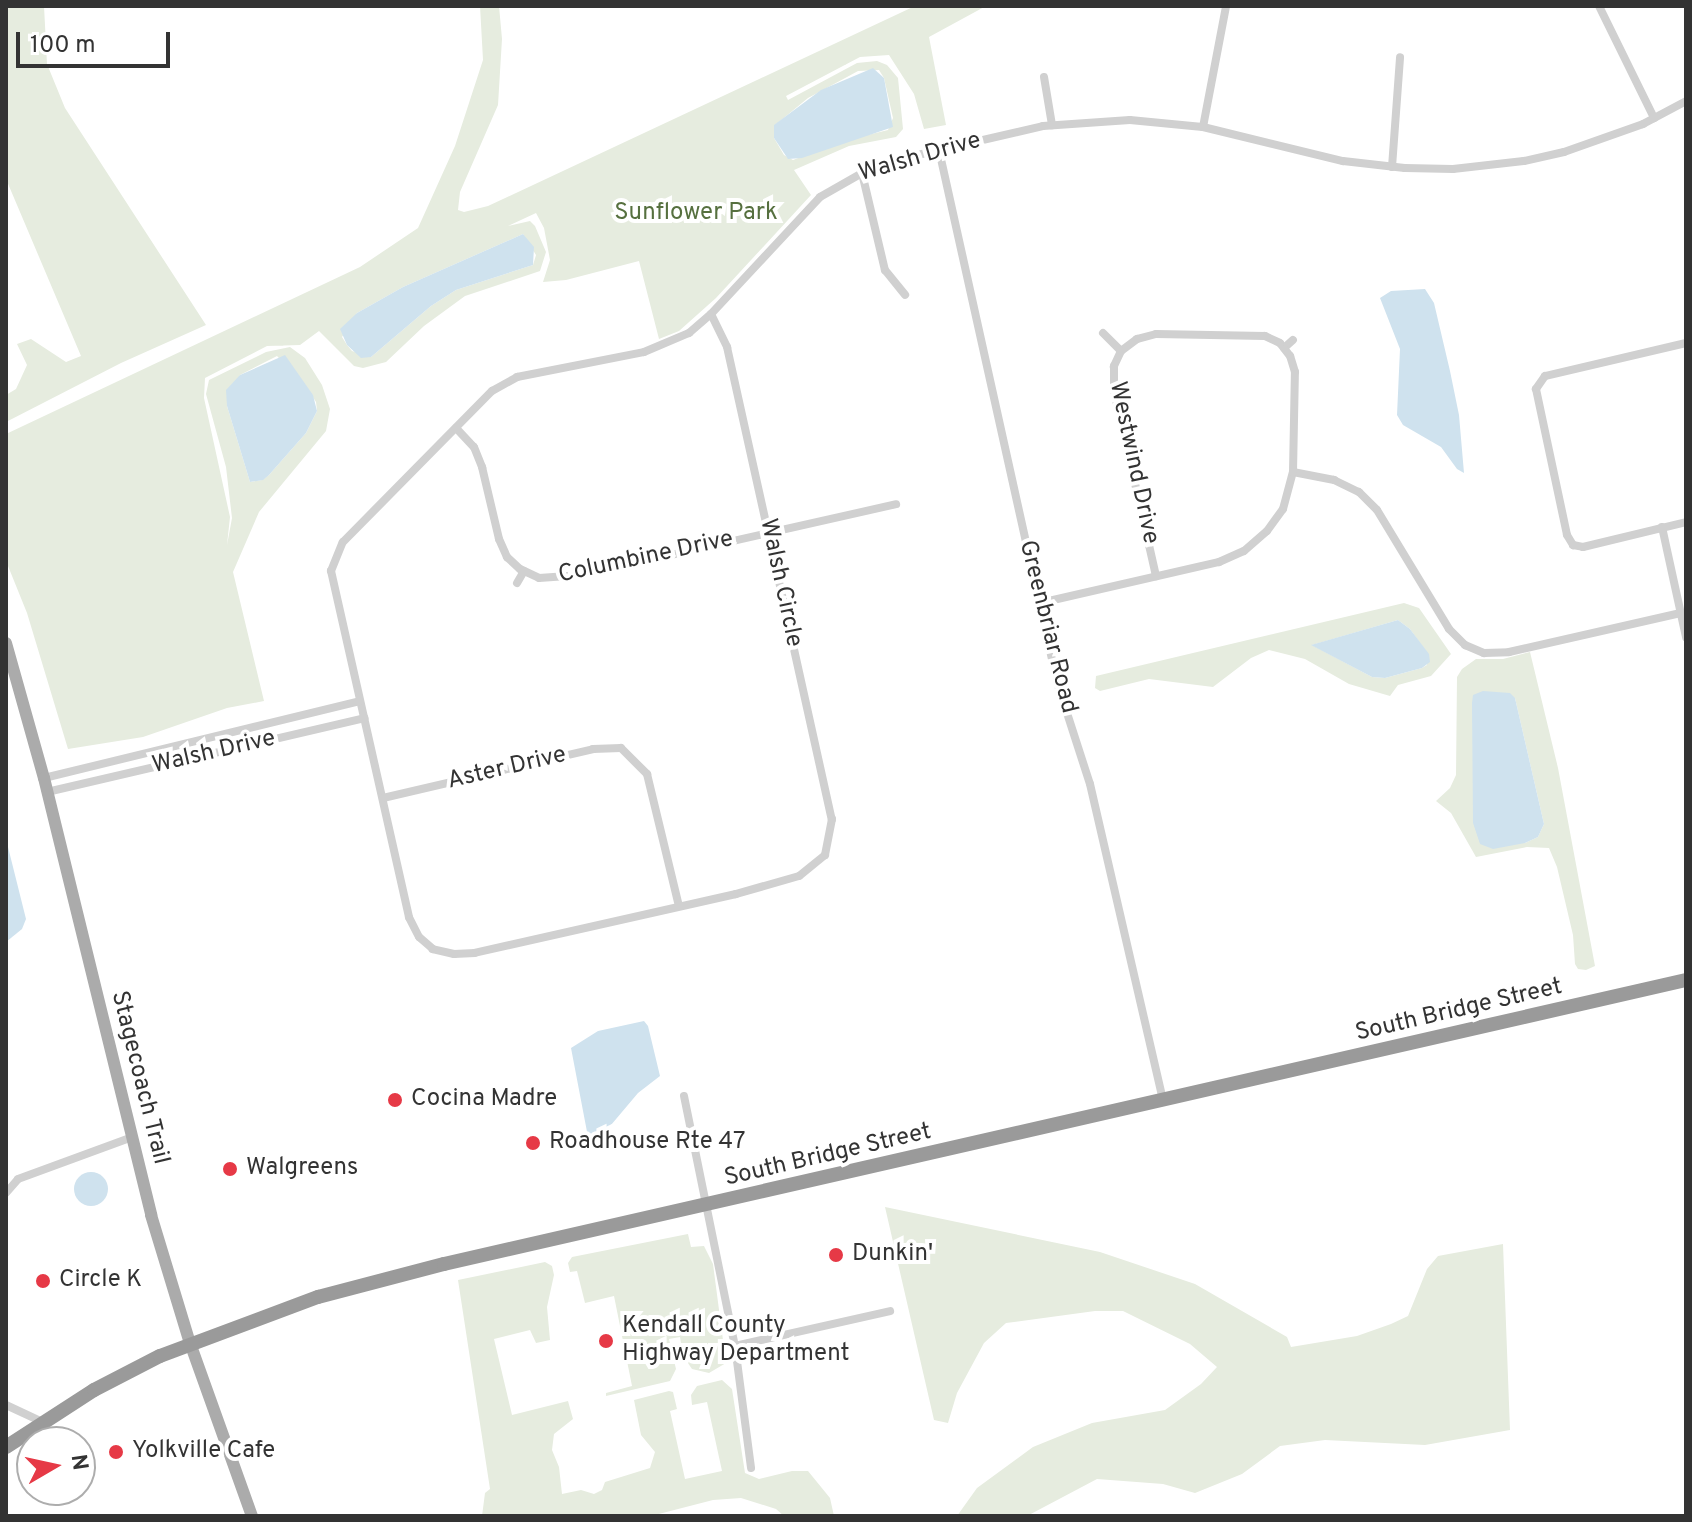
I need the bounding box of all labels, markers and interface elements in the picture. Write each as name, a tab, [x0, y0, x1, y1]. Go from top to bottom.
scale bar	[20, 16, 174, 66]
text: 100 m	[30, 31, 96, 61]
street label: Walsh Drive	[856, 127, 984, 189]
park label: Sunflower Park	[614, 200, 778, 228]
street label: Westwind Drive	[1102, 379, 1164, 547]
street label: Walsh Circle	[752, 516, 808, 650]
street label: Columbine Drive	[556, 525, 736, 591]
street label: Greenbriar Road	[1012, 537, 1082, 717]
street label: Walsh Drive	[150, 725, 278, 781]
street label: Aster Drive	[445, 741, 569, 797]
street label: South Bridge Street	[1353, 973, 1565, 1049]
street label: Stagecoach Trail	[103, 988, 175, 1168]
place label: Cocina Madre	[411, 1086, 557, 1114]
marker: Cocina Madre	[386, 1091, 404, 1109]
street label: South Bridge Street	[722, 1118, 934, 1194]
place label: Roadhouse Rte 47	[549, 1129, 745, 1157]
marker: Roadhouse Rte 47	[524, 1134, 542, 1152]
place label: Walgreens	[246, 1155, 358, 1183]
marker: Walgreens	[221, 1160, 239, 1178]
place label: Dunkin'	[852, 1241, 933, 1269]
marker: Dunkin'	[827, 1246, 845, 1264]
place label: Circle K	[59, 1267, 142, 1295]
marker: Circle K	[34, 1272, 52, 1290]
place label: Kendall County Highway Department	[622, 1313, 849, 1369]
marker: Kendall County Highway Department	[597, 1332, 615, 1350]
north arrow	[16, 1426, 96, 1506]
place label: Yolkville Cafe	[132, 1438, 275, 1466]
marker: Yolkville Cafe	[107, 1443, 125, 1461]
text: N	[64, 1453, 93, 1472]

